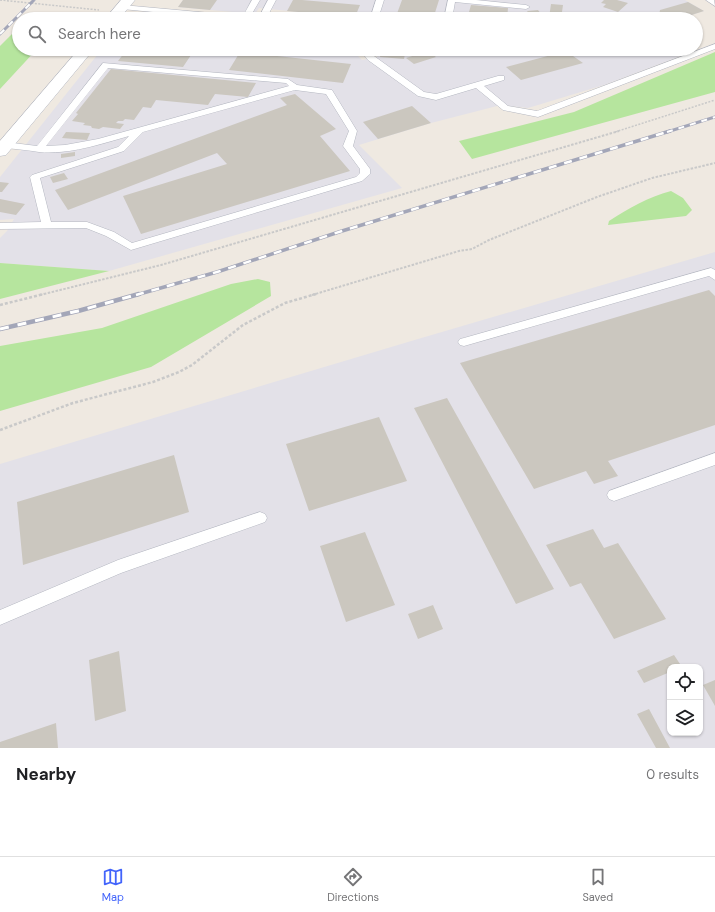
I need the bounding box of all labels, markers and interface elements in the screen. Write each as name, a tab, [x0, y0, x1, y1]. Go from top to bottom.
search box	[12, 12, 703, 56]
icon: search	[26, 23, 48, 45]
text: Search here	[58, 24, 141, 44]
map controls	[667, 664, 703, 736]
button: locate	[667, 664, 703, 700]
button: layers	[667, 700, 703, 736]
text: Nearby	[16, 763, 76, 785]
text: 0 results	[646, 766, 699, 783]
tab: Map	[102, 866, 124, 904]
tab: Directions	[327, 866, 379, 904]
tab: Saved	[582, 866, 613, 904]

